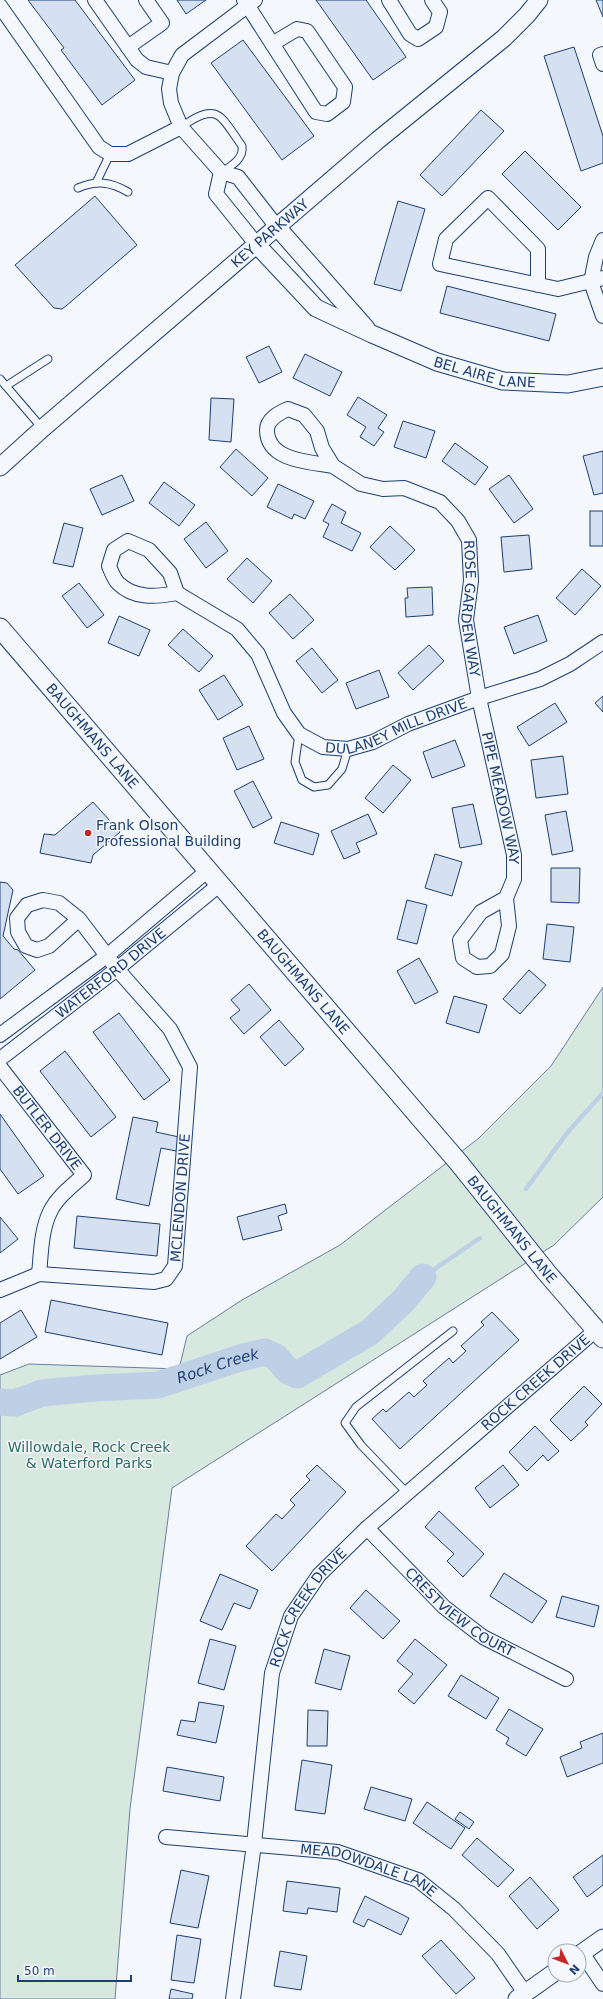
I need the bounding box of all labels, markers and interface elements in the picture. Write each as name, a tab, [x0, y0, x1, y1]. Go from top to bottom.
street label: KEY PARKWAY	[228, 195, 312, 271]
street label: BEL AIRE LANE	[432, 353, 536, 391]
street label: ROSE GARDEN WAY	[458, 540, 483, 679]
street label: BAUGHMANS LANE	[43, 680, 142, 792]
street label: DULANEY MILL DRIVE	[324, 695, 469, 757]
street label: PIPE MEADOW WAY	[479, 730, 522, 865]
place label: Frank Olson Professional Building	[96, 817, 241, 849]
marker: Frank Olson Professional Building	[83, 828, 93, 838]
street label: WATERFORD DRIVE	[52, 924, 169, 1021]
street label: BAUGHMANS LANE	[254, 926, 353, 1037]
street label: BUTLER DRIVE	[10, 1082, 85, 1173]
street label: MCLENDON DRIVE	[167, 1133, 193, 1263]
street label: BAUGHMANS LANE	[464, 1172, 560, 1286]
street label: ROCK CREEK DRIVE	[478, 1331, 593, 1434]
water label: Rock Creek	[174, 1344, 262, 1387]
park label: Willowdale, Rock Creek & Waterford Parks	[8, 1439, 171, 1471]
street label: ROCK CREEK DRIVE	[266, 1545, 350, 1669]
street label: CRESTVIEW COURT	[402, 1564, 517, 1660]
street label: MEADOWDALE LANE	[300, 1841, 440, 1900]
north arrow	[547, 1943, 587, 1983]
scale bar	[18, 1957, 131, 1983]
text: N	[566, 1962, 582, 1977]
text: 50 m	[24, 1964, 55, 1978]

